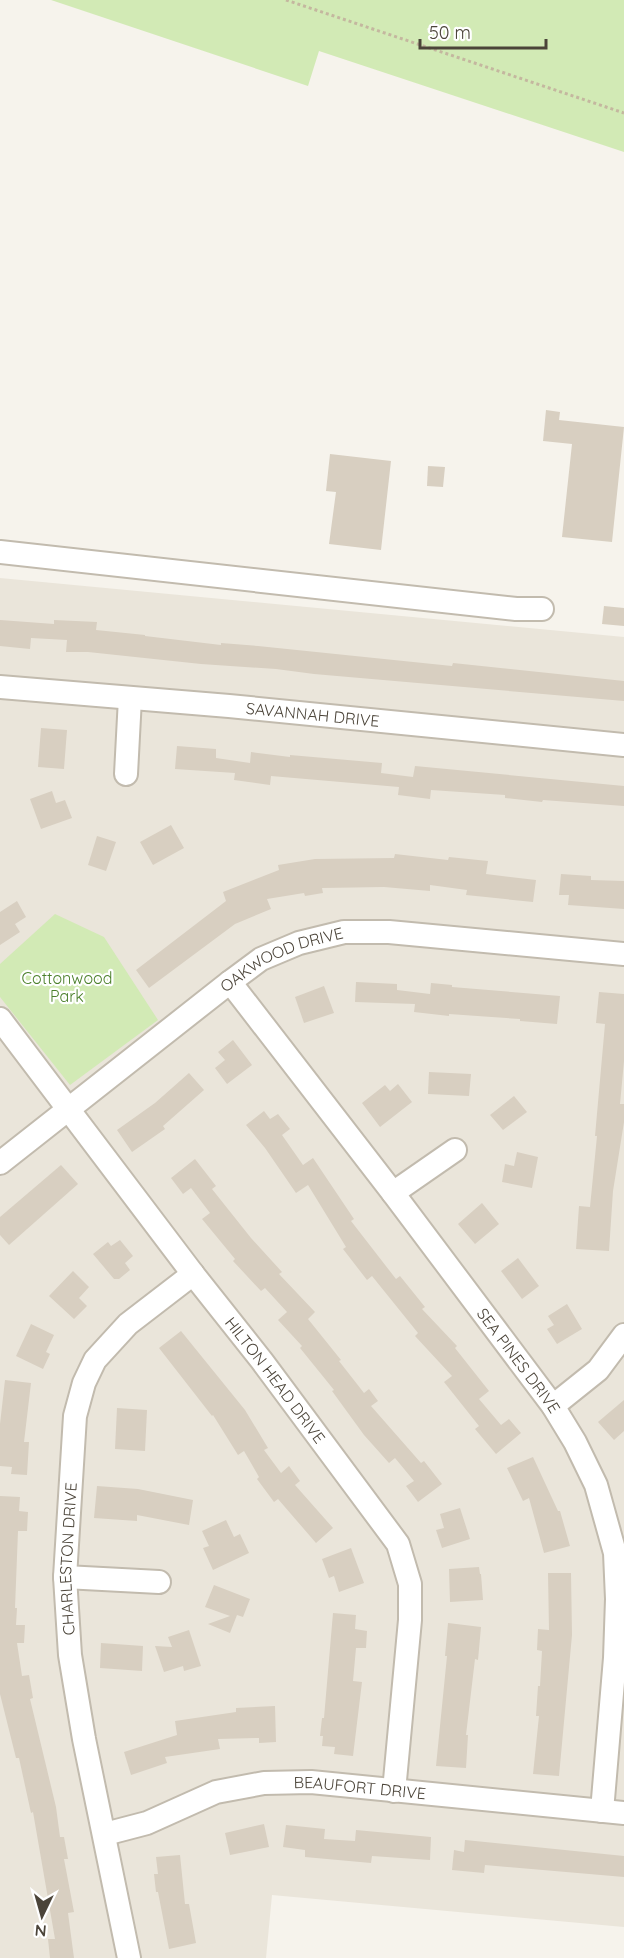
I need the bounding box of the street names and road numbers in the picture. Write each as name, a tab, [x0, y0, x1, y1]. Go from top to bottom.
street label: SAVANNAH DRIVE	[245, 698, 380, 731]
street label: OAKWOOD DRIVE	[216, 923, 345, 996]
street label: SEA PINES DRIVE	[473, 1304, 565, 1417]
street label: HILTON HEAD DRIVE	[221, 1313, 330, 1447]
street label: CHARLESTON DRIVE	[55, 1482, 81, 1636]
street label: BEAUFORT DRIVE	[293, 1772, 427, 1803]

